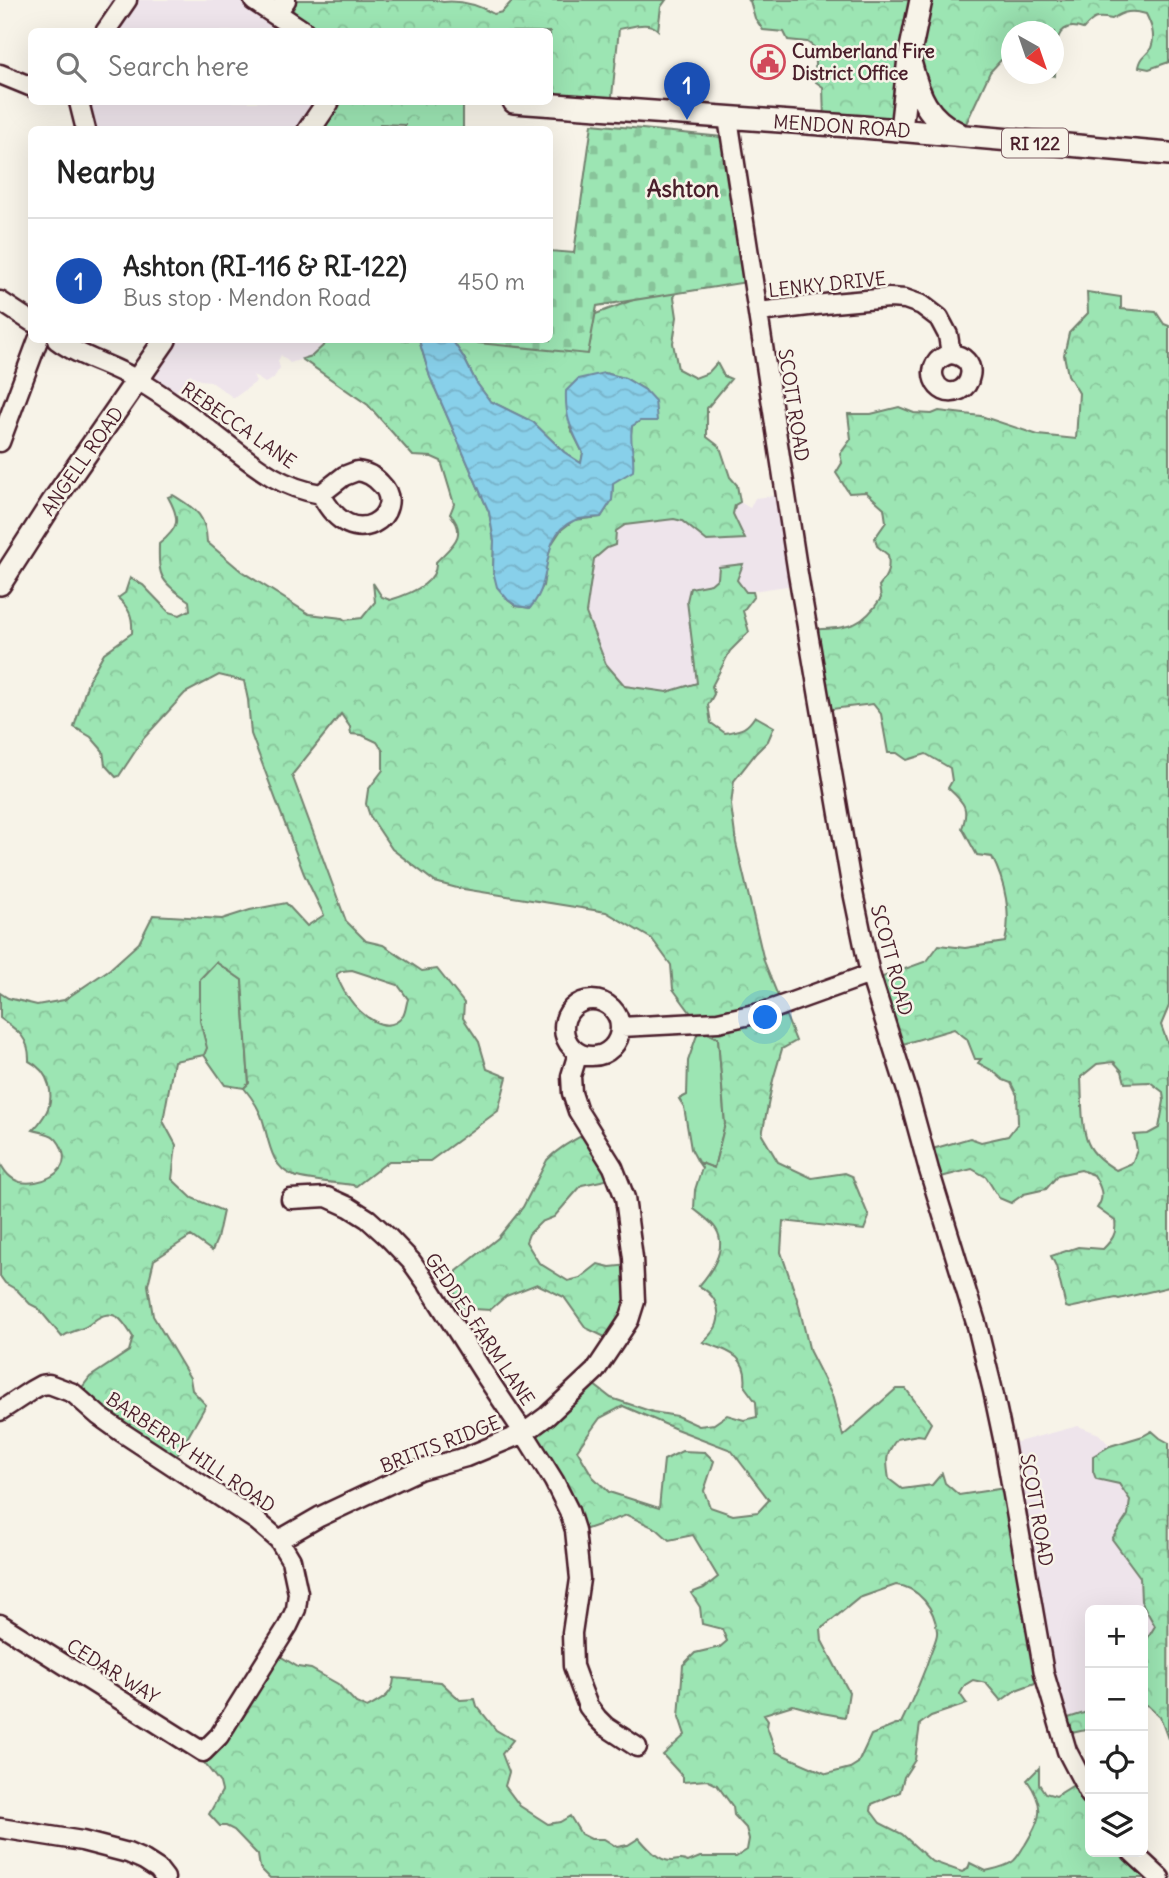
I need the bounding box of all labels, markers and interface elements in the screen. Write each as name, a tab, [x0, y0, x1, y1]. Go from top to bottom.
north arrow	[1001, 21, 1064, 84]
search box	[28, 28, 553, 105]
place label: Cumberland Fire District Office	[792, 39, 935, 85]
public building icon: Cumberland Fire District Office	[749, 43, 787, 81]
icon: search	[52, 48, 90, 86]
text: Search here	[108, 50, 249, 83]
pin: 1	[664, 62, 710, 120]
street label: MENDON ROAD	[772, 109, 912, 143]
road number: RI 122	[1002, 128, 1068, 158]
text: Nearby	[56, 153, 156, 191]
district label: Ashton	[647, 174, 719, 203]
text: Ashton (RI-116 & RI-122)	[123, 250, 407, 283]
street label: LENKY DRIVE	[767, 266, 887, 302]
text: 1	[74, 267, 84, 296]
text: 450 m	[458, 267, 525, 296]
text: Bus stop · Mendon Road	[123, 283, 371, 312]
street label: SCOTT ROAD	[773, 347, 815, 463]
street label: REBECCA LANE	[177, 377, 301, 473]
street label: ANGELL ROAD	[36, 402, 128, 520]
street label: SCOTT ROAD	[866, 902, 918, 1018]
your location	[748, 1000, 782, 1034]
street label: GEDDES FARM LANE	[420, 1248, 540, 1410]
street label: BARBERRY HILL ROAD	[102, 1386, 280, 1518]
street label: BRITTS RIDGE	[377, 1410, 503, 1478]
street label: SCOTT ROAD	[1015, 1452, 1059, 1568]
map controls	[1085, 1605, 1148, 1857]
button: +	[1085, 1605, 1148, 1668]
street label: CEDAR WAY	[62, 1633, 164, 1709]
button: −	[1085, 1668, 1148, 1731]
button: locate	[1085, 1731, 1148, 1794]
button: layers	[1085, 1794, 1148, 1857]

